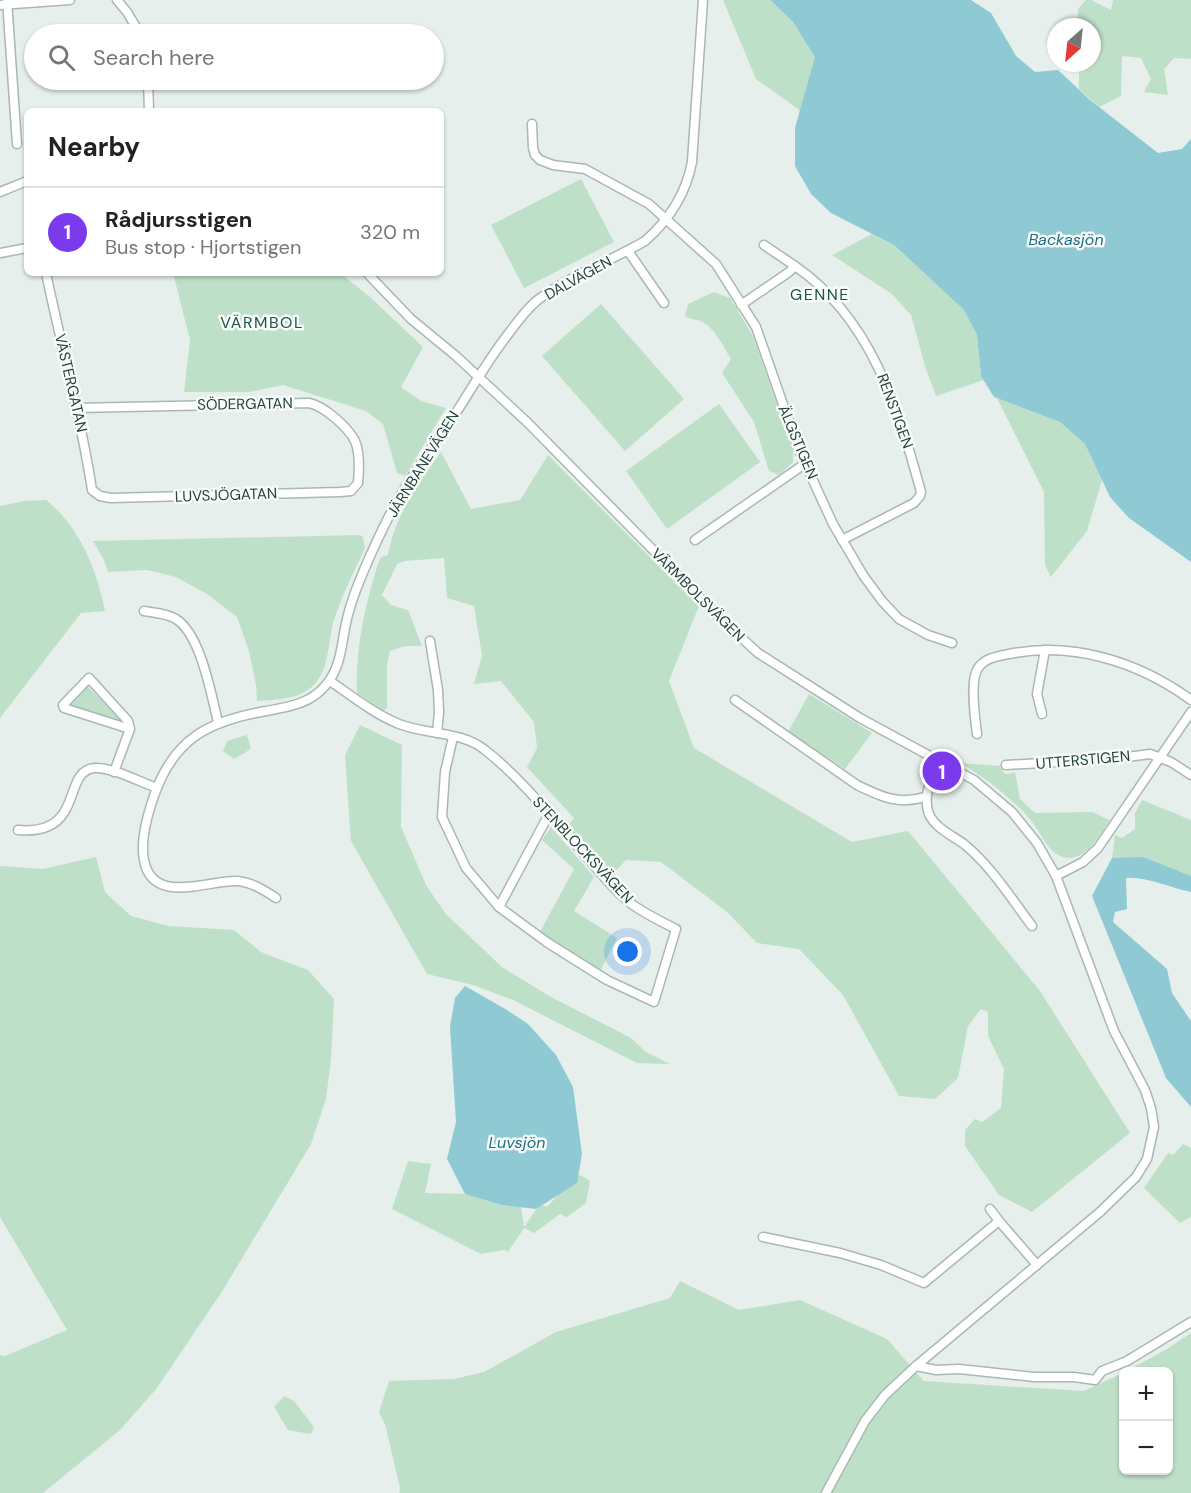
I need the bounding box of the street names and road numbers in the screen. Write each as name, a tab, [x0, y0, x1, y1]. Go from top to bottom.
street label: DALVÄGEN	[541, 251, 615, 305]
street label: VÄSTERGATAN	[50, 332, 92, 434]
street label: RENSTIGEN	[872, 371, 918, 451]
street label: SÖDERGATAN	[197, 393, 293, 415]
street label: ÄLGSTIGEN	[773, 402, 823, 482]
street label: JÄRNBANEVÄGEN	[382, 407, 464, 521]
street label: LUVSJÖGATAN	[174, 483, 278, 507]
street label: VÄRMBOLSVÄGEN	[647, 544, 749, 646]
street label: UTTERSTIGEN	[1035, 746, 1131, 774]
street label: STENBLOCKSVÄGEN	[528, 792, 638, 908]

